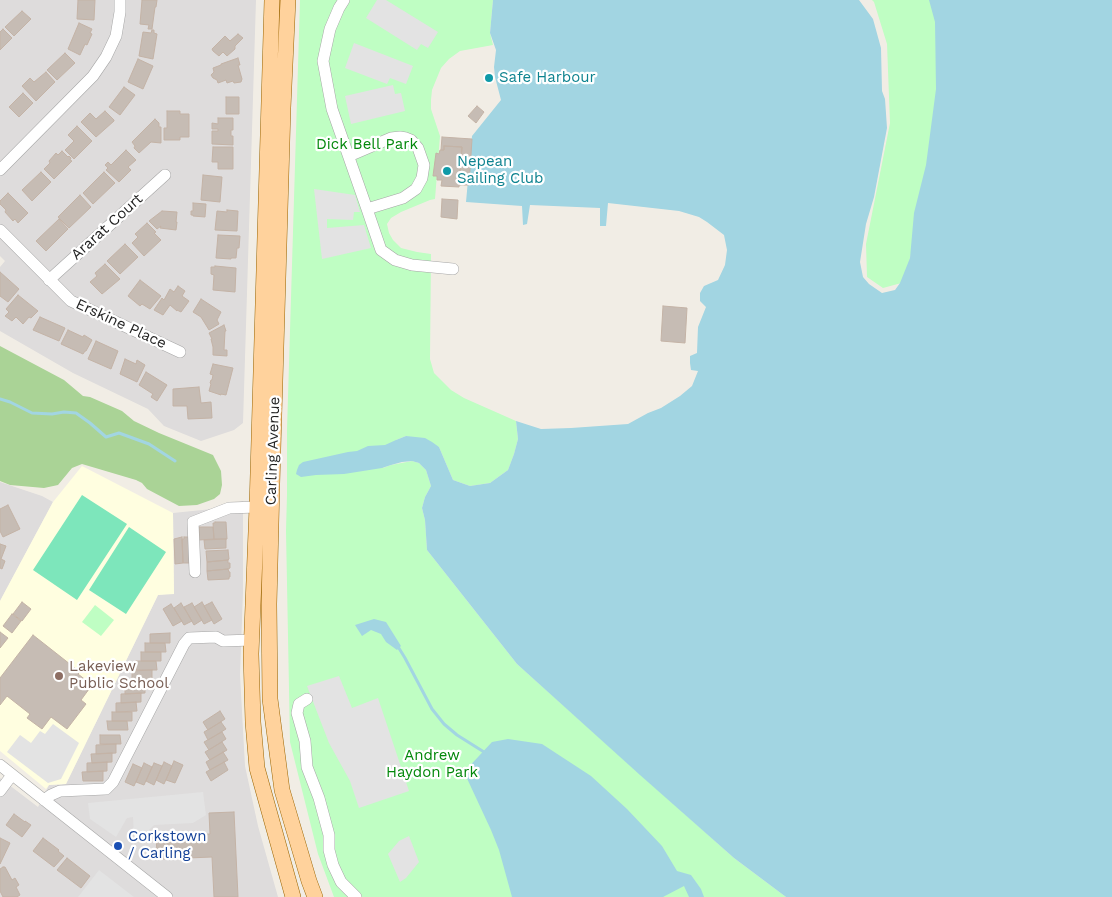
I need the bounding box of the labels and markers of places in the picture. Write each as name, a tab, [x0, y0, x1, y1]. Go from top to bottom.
place label: Safe Harbour	[499, 69, 596, 87]
marker: Safe Harbour	[483, 72, 495, 84]
place label: Nepean Sailing Club	[457, 153, 543, 188]
marker: Nepean Sailing Club	[441, 165, 453, 177]
place label: Lakeview Public School	[69, 658, 169, 693]
marker: Lakeview Public School	[53, 670, 65, 682]
place label: Corkstown / Carling	[128, 828, 207, 863]
marker: Corkstown / Carling	[112, 840, 124, 852]

